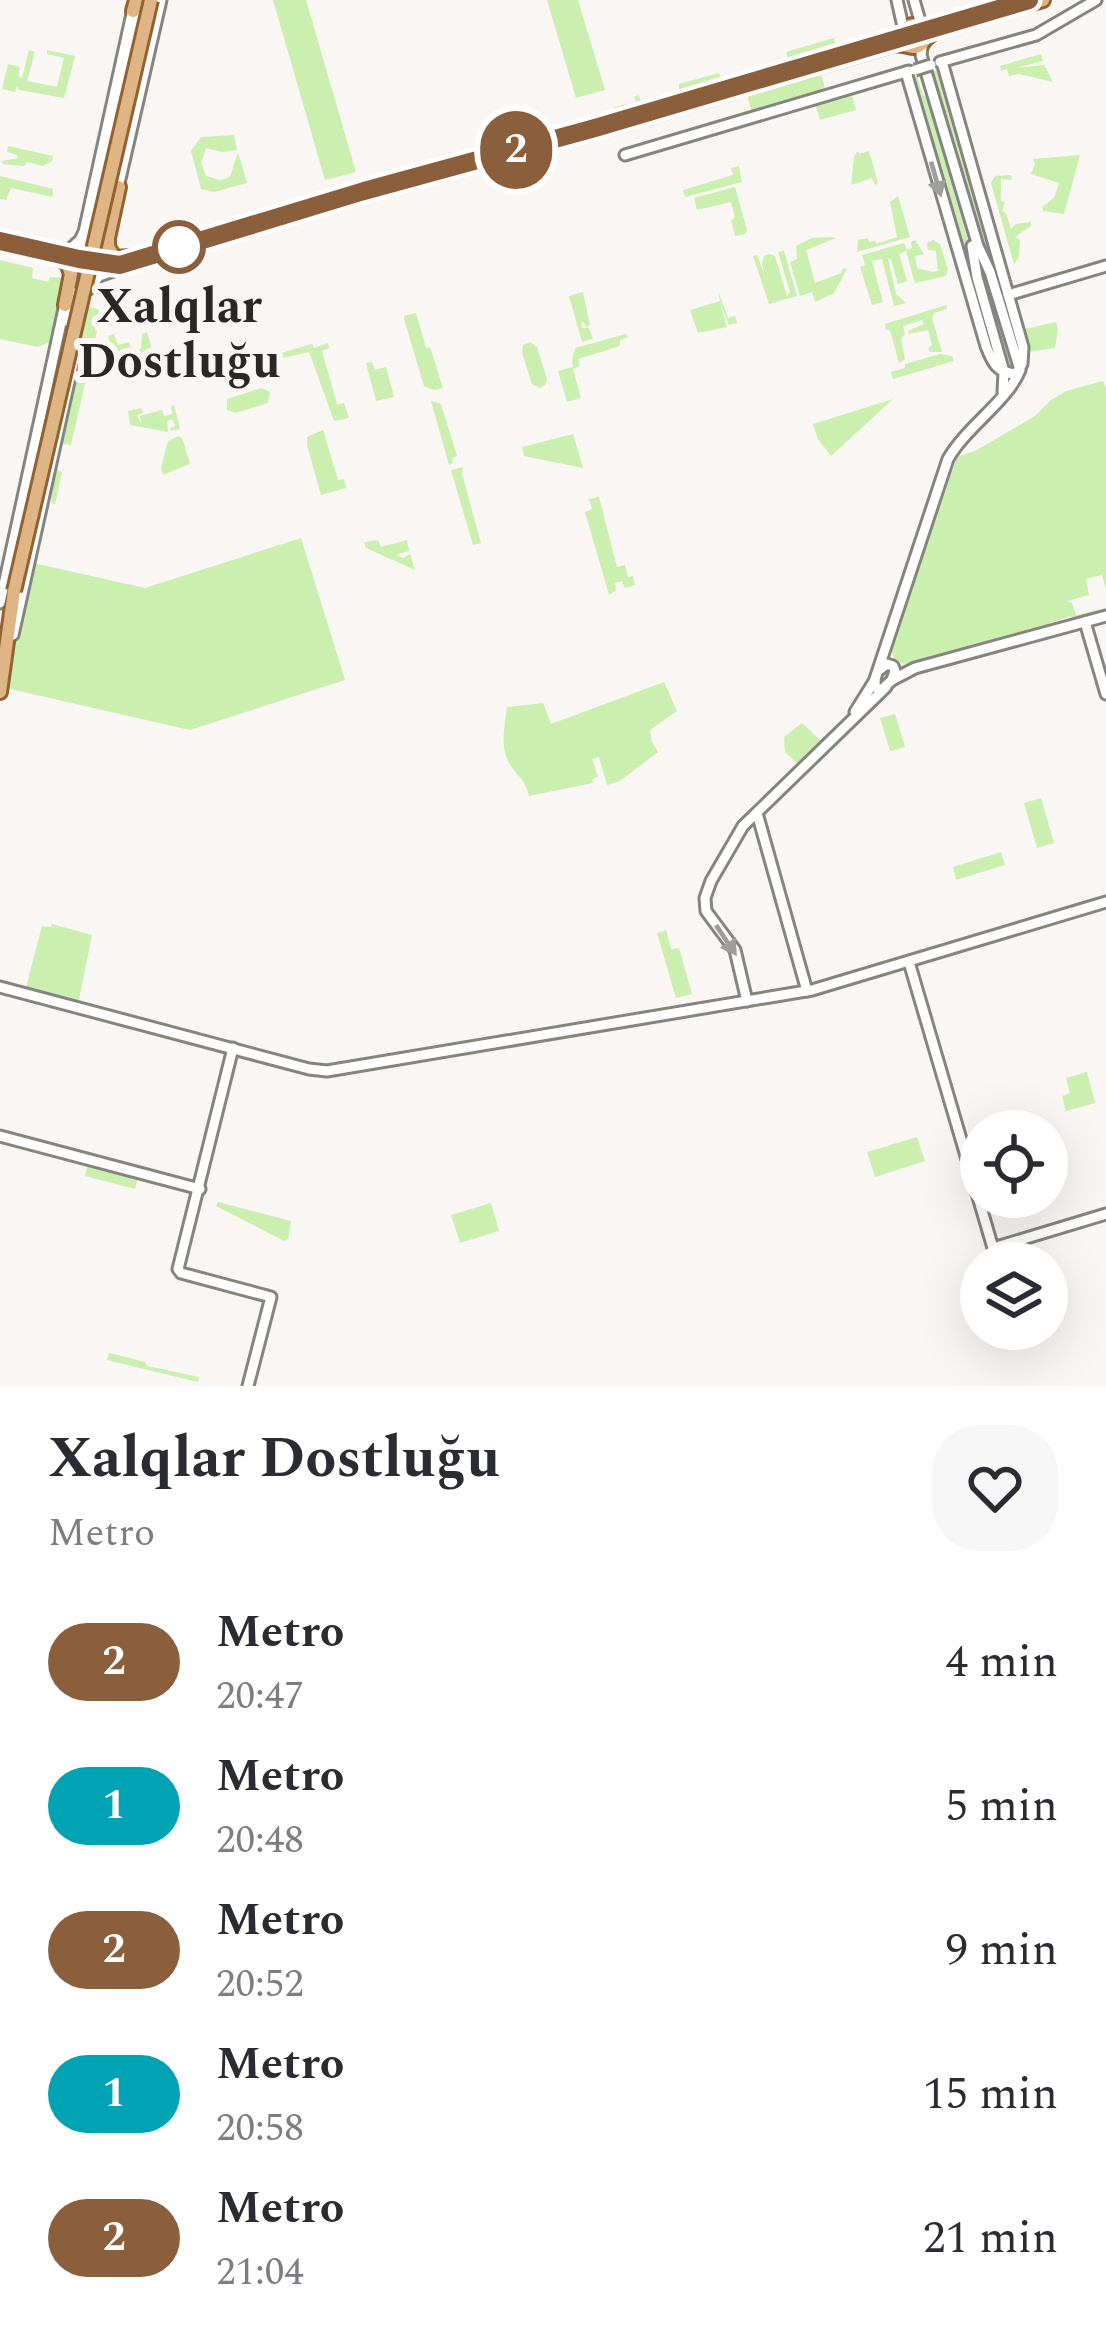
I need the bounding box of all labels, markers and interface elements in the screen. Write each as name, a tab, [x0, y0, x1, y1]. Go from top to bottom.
line badge: 2	[477, 111, 555, 189]
text: 2	[504, 118, 528, 181]
one-way arrow	[927, 161, 946, 198]
marker: Xalqlar Dostluğu	[154, 222, 204, 272]
place label: Xalqlar Dostluğu	[78, 271, 280, 399]
one-way arrow	[714, 924, 737, 956]
map controls	[960, 1110, 1068, 1350]
button: locate	[960, 1110, 1068, 1218]
button: layers	[960, 1242, 1068, 1350]
text: Xalqlar Dostluğu	[48, 1416, 500, 1502]
button: heart	[932, 1425, 1058, 1551]
text: Metro	[48, 1504, 155, 1563]
text: Metro	[216, 1598, 344, 1667]
text: 4 min	[945, 1628, 1058, 1697]
text: 2	[102, 1630, 126, 1693]
text: 20:47	[216, 1667, 304, 1726]
text: Metro	[216, 1742, 344, 1811]
text: 5 min	[945, 1772, 1058, 1841]
text: 1	[102, 1774, 126, 1837]
text: 20:48	[216, 1811, 304, 1870]
text: Metro	[216, 1886, 344, 1955]
text: 9 min	[945, 1916, 1058, 1985]
text: 2	[102, 1918, 126, 1981]
text: 20:52	[216, 1955, 304, 2014]
text: Metro	[216, 2030, 344, 2099]
text: 15 min	[923, 2060, 1058, 2129]
text: 1	[102, 2062, 126, 2125]
text: 20:58	[216, 2099, 304, 2158]
text: Metro	[216, 2174, 344, 2243]
text: 21 min	[923, 2204, 1058, 2273]
text: 2	[102, 2206, 126, 2269]
text: 21:04	[216, 2243, 304, 2302]

